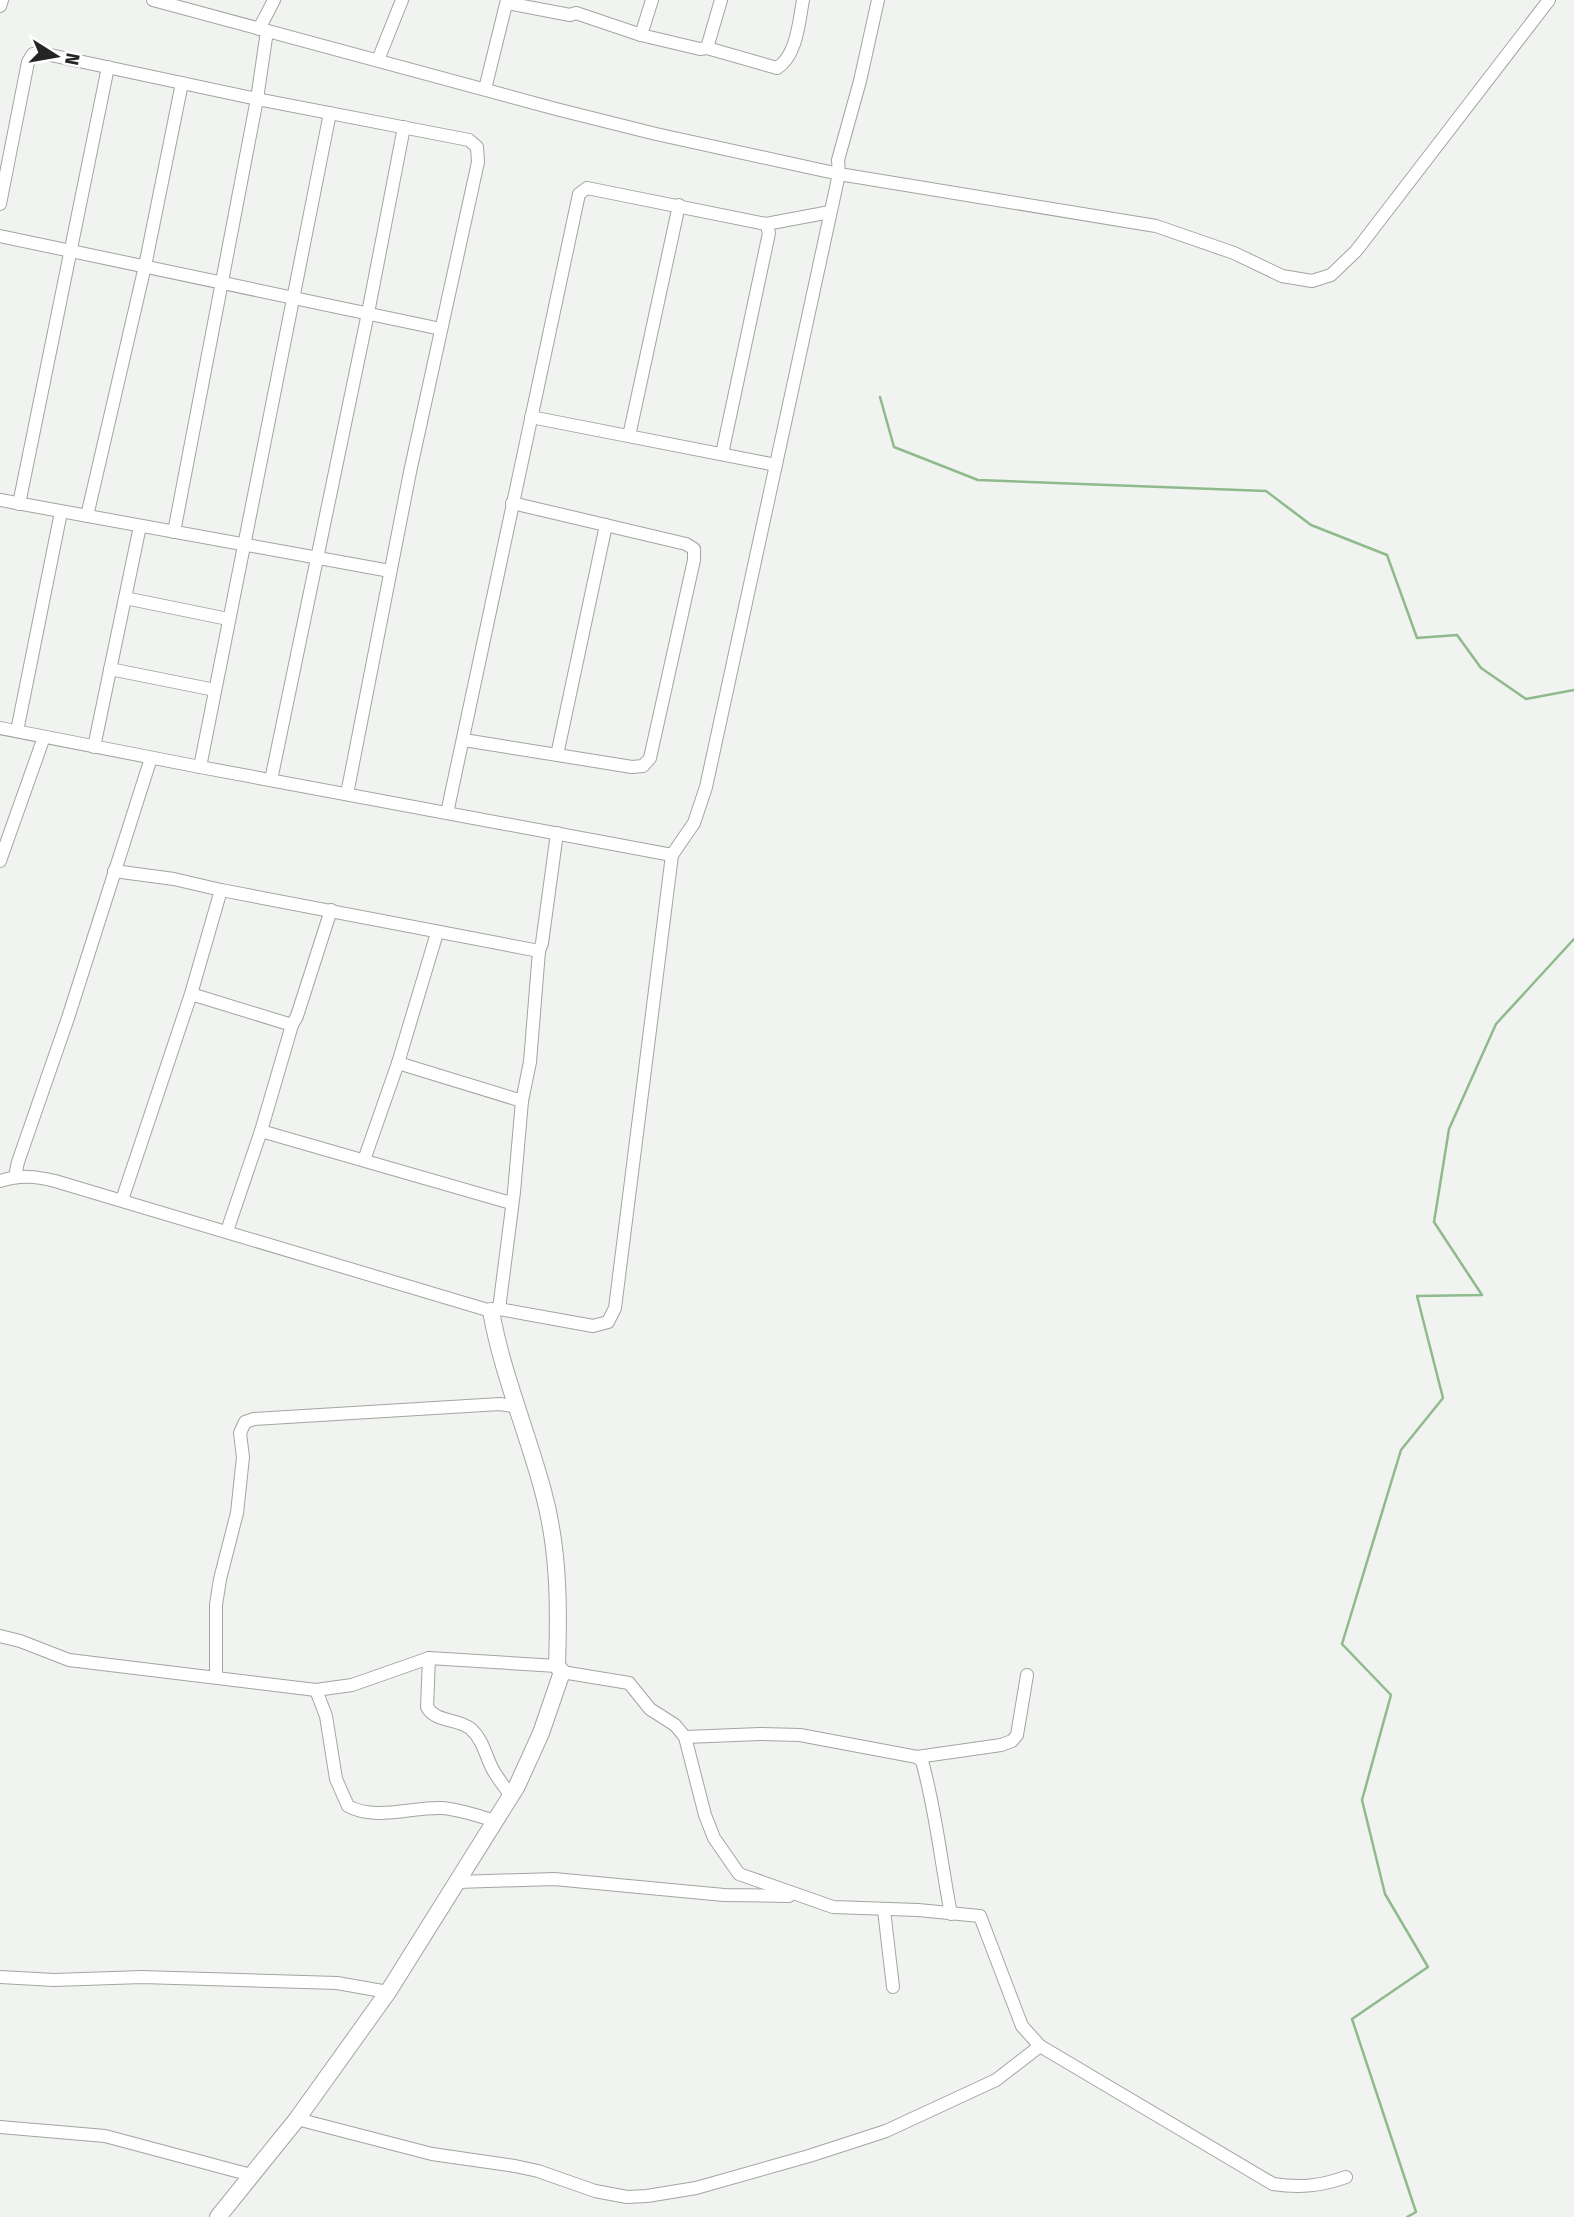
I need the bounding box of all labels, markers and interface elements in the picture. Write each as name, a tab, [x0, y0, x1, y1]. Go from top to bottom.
north arrow	[21, 21, 91, 91]
text: N	[60, 51, 85, 67]

